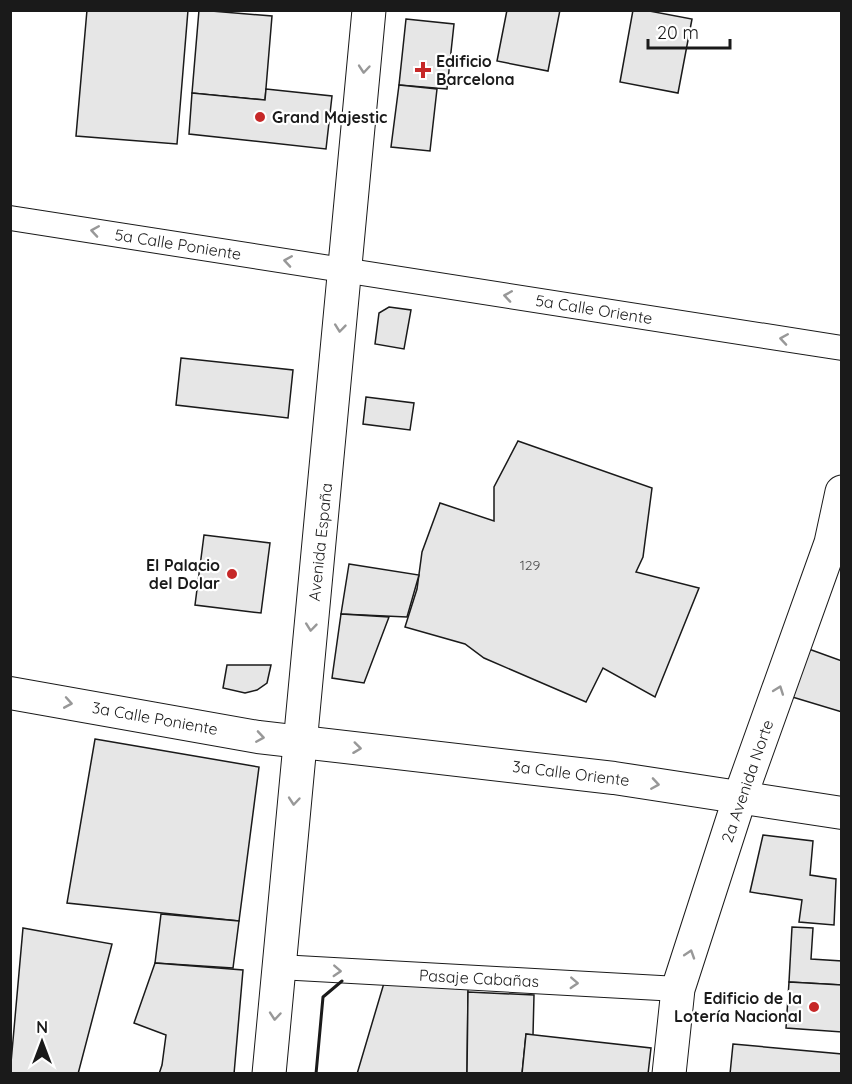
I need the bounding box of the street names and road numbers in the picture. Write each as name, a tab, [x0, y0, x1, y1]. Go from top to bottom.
street label: 5a Calle Poniente	[113, 224, 243, 264]
street label: 5a Calle Oriente	[534, 290, 654, 328]
street label: Avenida España	[304, 482, 336, 602]
street label: 3a Calle Poniente	[90, 697, 220, 739]
street label: 2a Avenida Norte	[717, 717, 777, 845]
street label: 3a Calle Oriente	[511, 756, 631, 790]
street label: Pasaje Cabañas	[418, 965, 540, 991]

